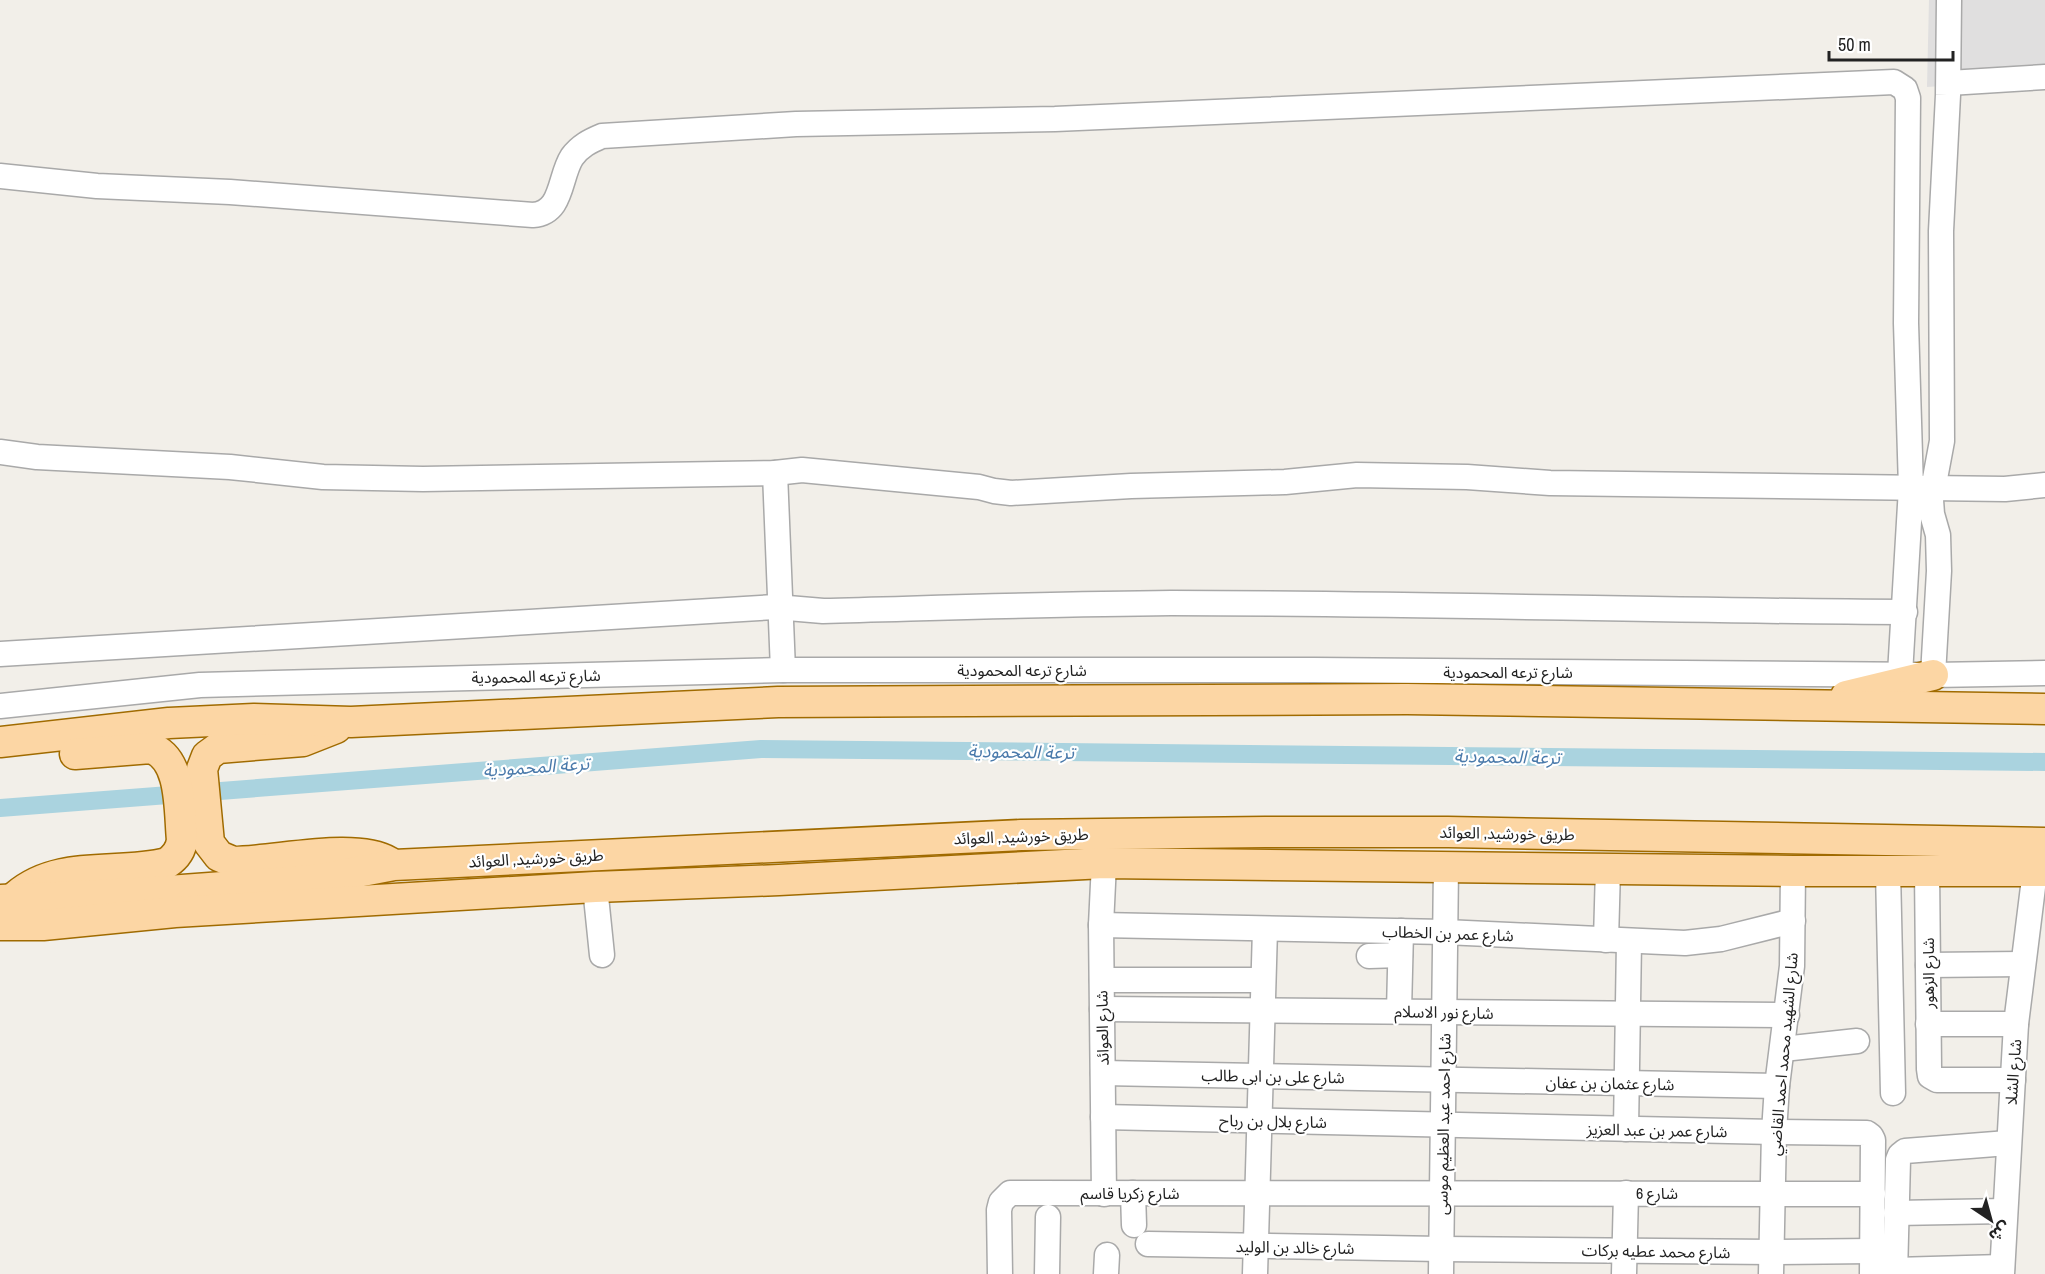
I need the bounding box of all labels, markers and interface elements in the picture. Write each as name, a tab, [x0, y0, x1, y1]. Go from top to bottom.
scale bar	[1829, 24, 1954, 62]
text: 50 m	[1838, 32, 1871, 57]
street label: شارع ترعه المحمودية	[957, 659, 1087, 683]
street label: شارع ترعه المحمودية	[1443, 661, 1573, 685]
street label: شارع ترعه المحمودية	[471, 664, 601, 690]
water label: ترعة المحمودية	[968, 738, 1077, 765]
water label: ترعة المحمودية	[1454, 743, 1563, 770]
water label: ترعة المحمودية	[482, 750, 593, 783]
street label: طريق خورشيد, العوائد	[1439, 821, 1575, 845]
street label: طريق خورشيد, العوائد	[953, 823, 1089, 849]
street label: طريق خورشيد, العوائد	[468, 843, 604, 873]
street label: شارع عمر بن الخطاب	[1382, 920, 1514, 948]
street label: شارع الزهور	[1917, 937, 1941, 1010]
street label: شارع الشهيد محمد احمد القاضي	[1763, 951, 1805, 1157]
street label: شارع العوائد	[1090, 990, 1116, 1066]
street label: شارع نور الاسلام	[1394, 1000, 1494, 1026]
street label: شارع احمد عبد العظيم موسى	[1430, 1033, 1458, 1215]
street label: شارع الشلا	[2000, 1038, 2028, 1106]
street label: شارع على بن ابى طالب	[1201, 1064, 1345, 1090]
street label: شارع عثمان بن عفان	[1545, 1071, 1674, 1097]
street label: شارع بلال بن رباح	[1219, 1109, 1327, 1135]
street label: شارع عمر بن عبد العزيز	[1585, 1118, 1728, 1144]
street label: شارع زكريا قاسم	[1081, 1182, 1179, 1206]
street label: شارع 6	[1636, 1182, 1678, 1206]
north arrow	[1961, 1190, 2021, 1250]
text: ش	[1984, 1217, 2015, 1248]
street label: شارع خالد بن الوليد	[1235, 1235, 1355, 1261]
street label: شارع محمد عطيه بركات	[1581, 1239, 1731, 1265]

